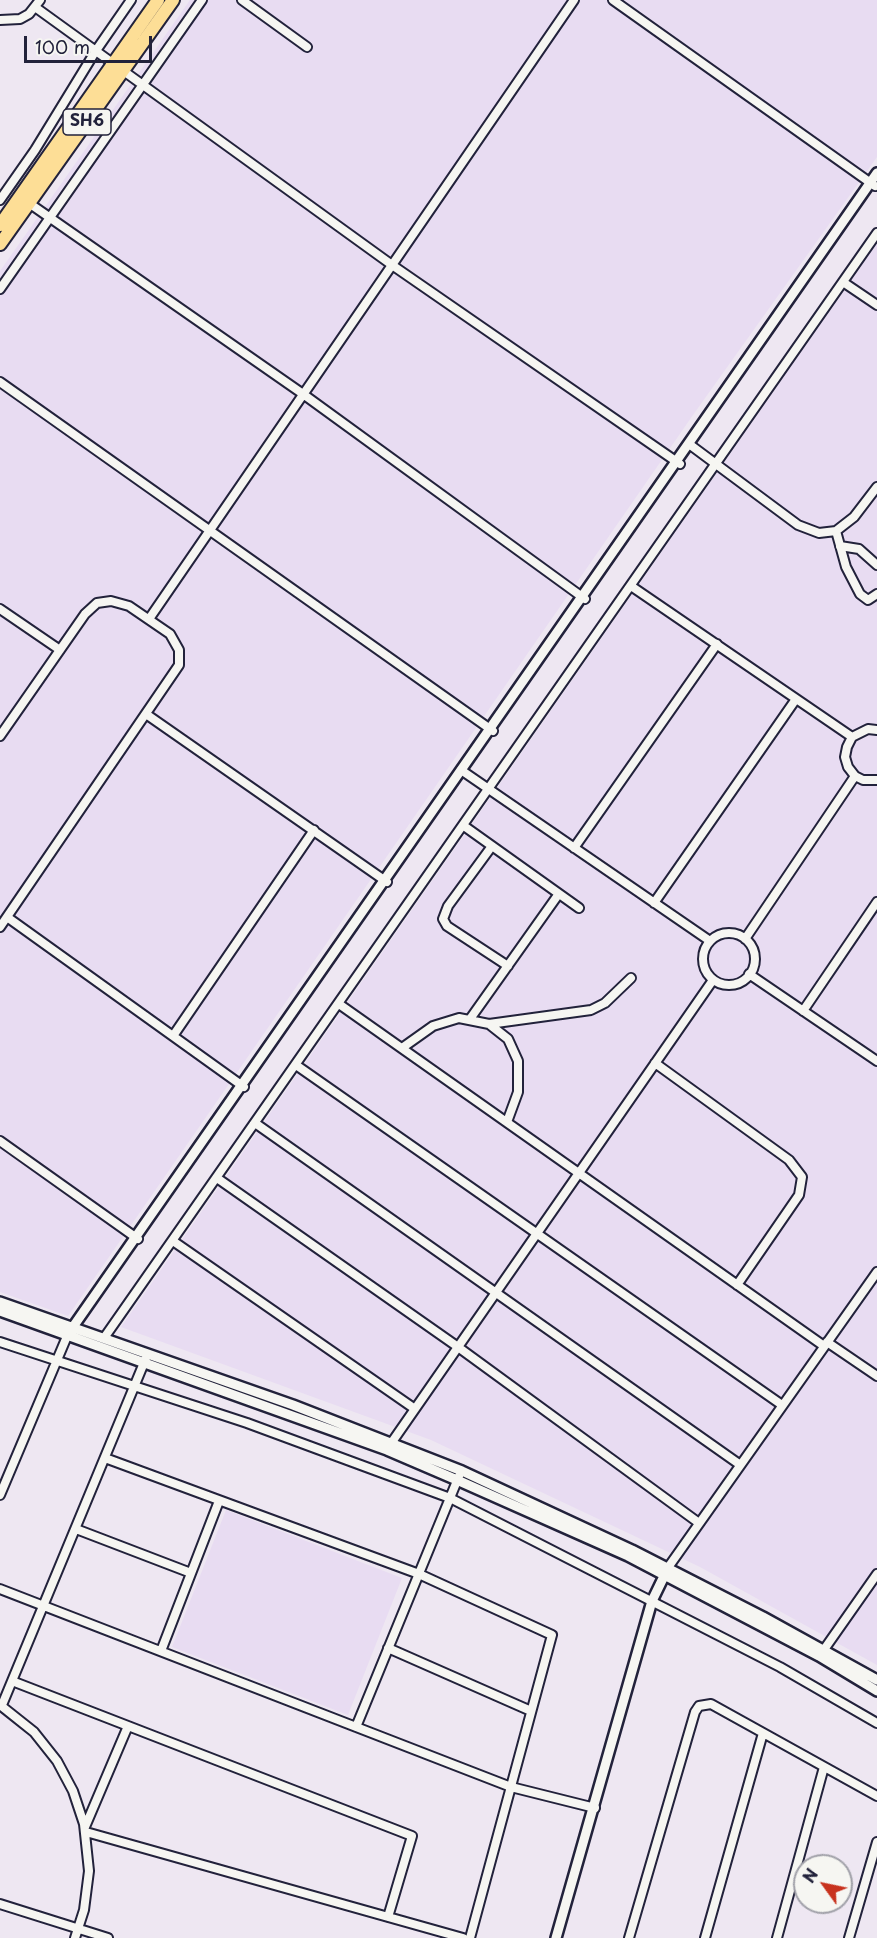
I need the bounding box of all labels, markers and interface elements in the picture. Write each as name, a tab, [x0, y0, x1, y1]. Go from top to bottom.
scale bar	[27, 24, 154, 62]
text: 100 m	[35, 33, 90, 60]
road number: SH6	[63, 109, 111, 135]
north arrow	[793, 1854, 853, 1914]
text: N	[796, 1863, 823, 1887]

